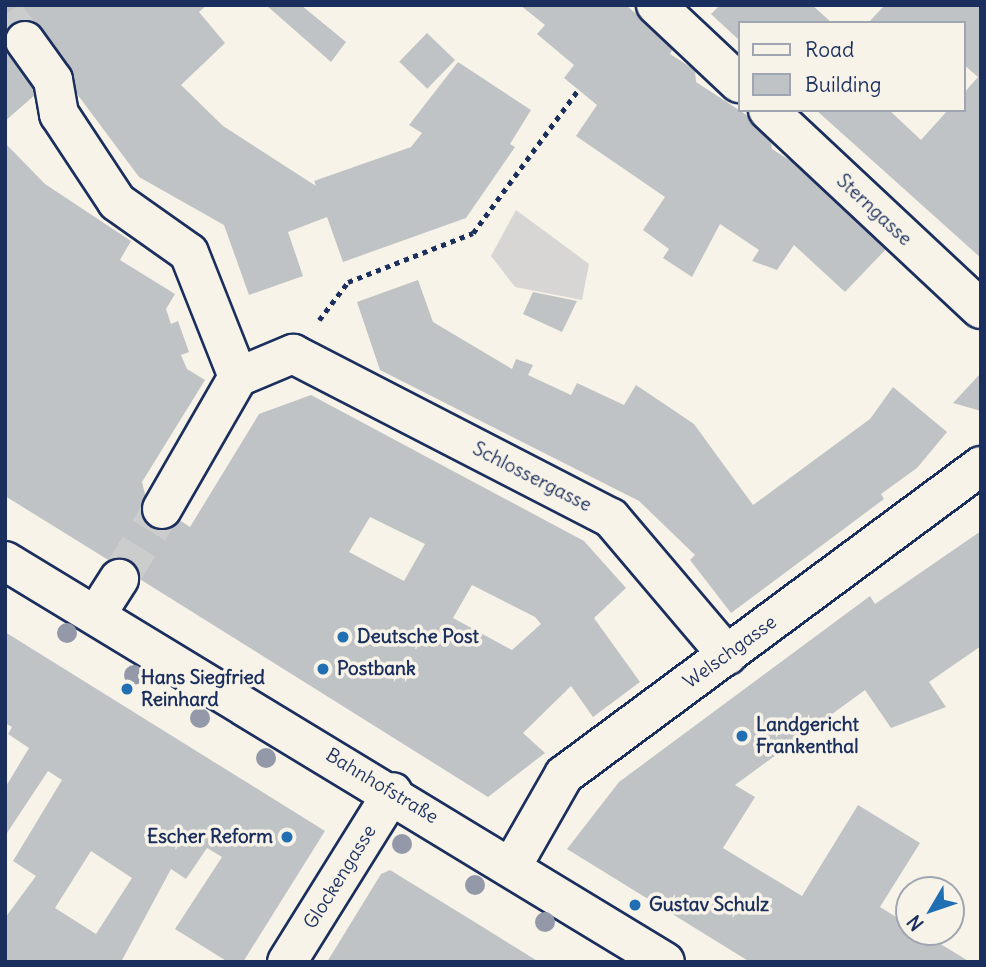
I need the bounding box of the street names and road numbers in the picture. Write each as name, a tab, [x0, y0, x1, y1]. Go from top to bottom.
street label: Sterngasse	[832, 169, 916, 251]
street label: Schlossergasse	[469, 437, 595, 517]
street label: Welschgasse	[679, 611, 781, 693]
street label: Bahnhofstraße	[322, 744, 442, 828]
street label: Glockengasse	[299, 821, 381, 933]

